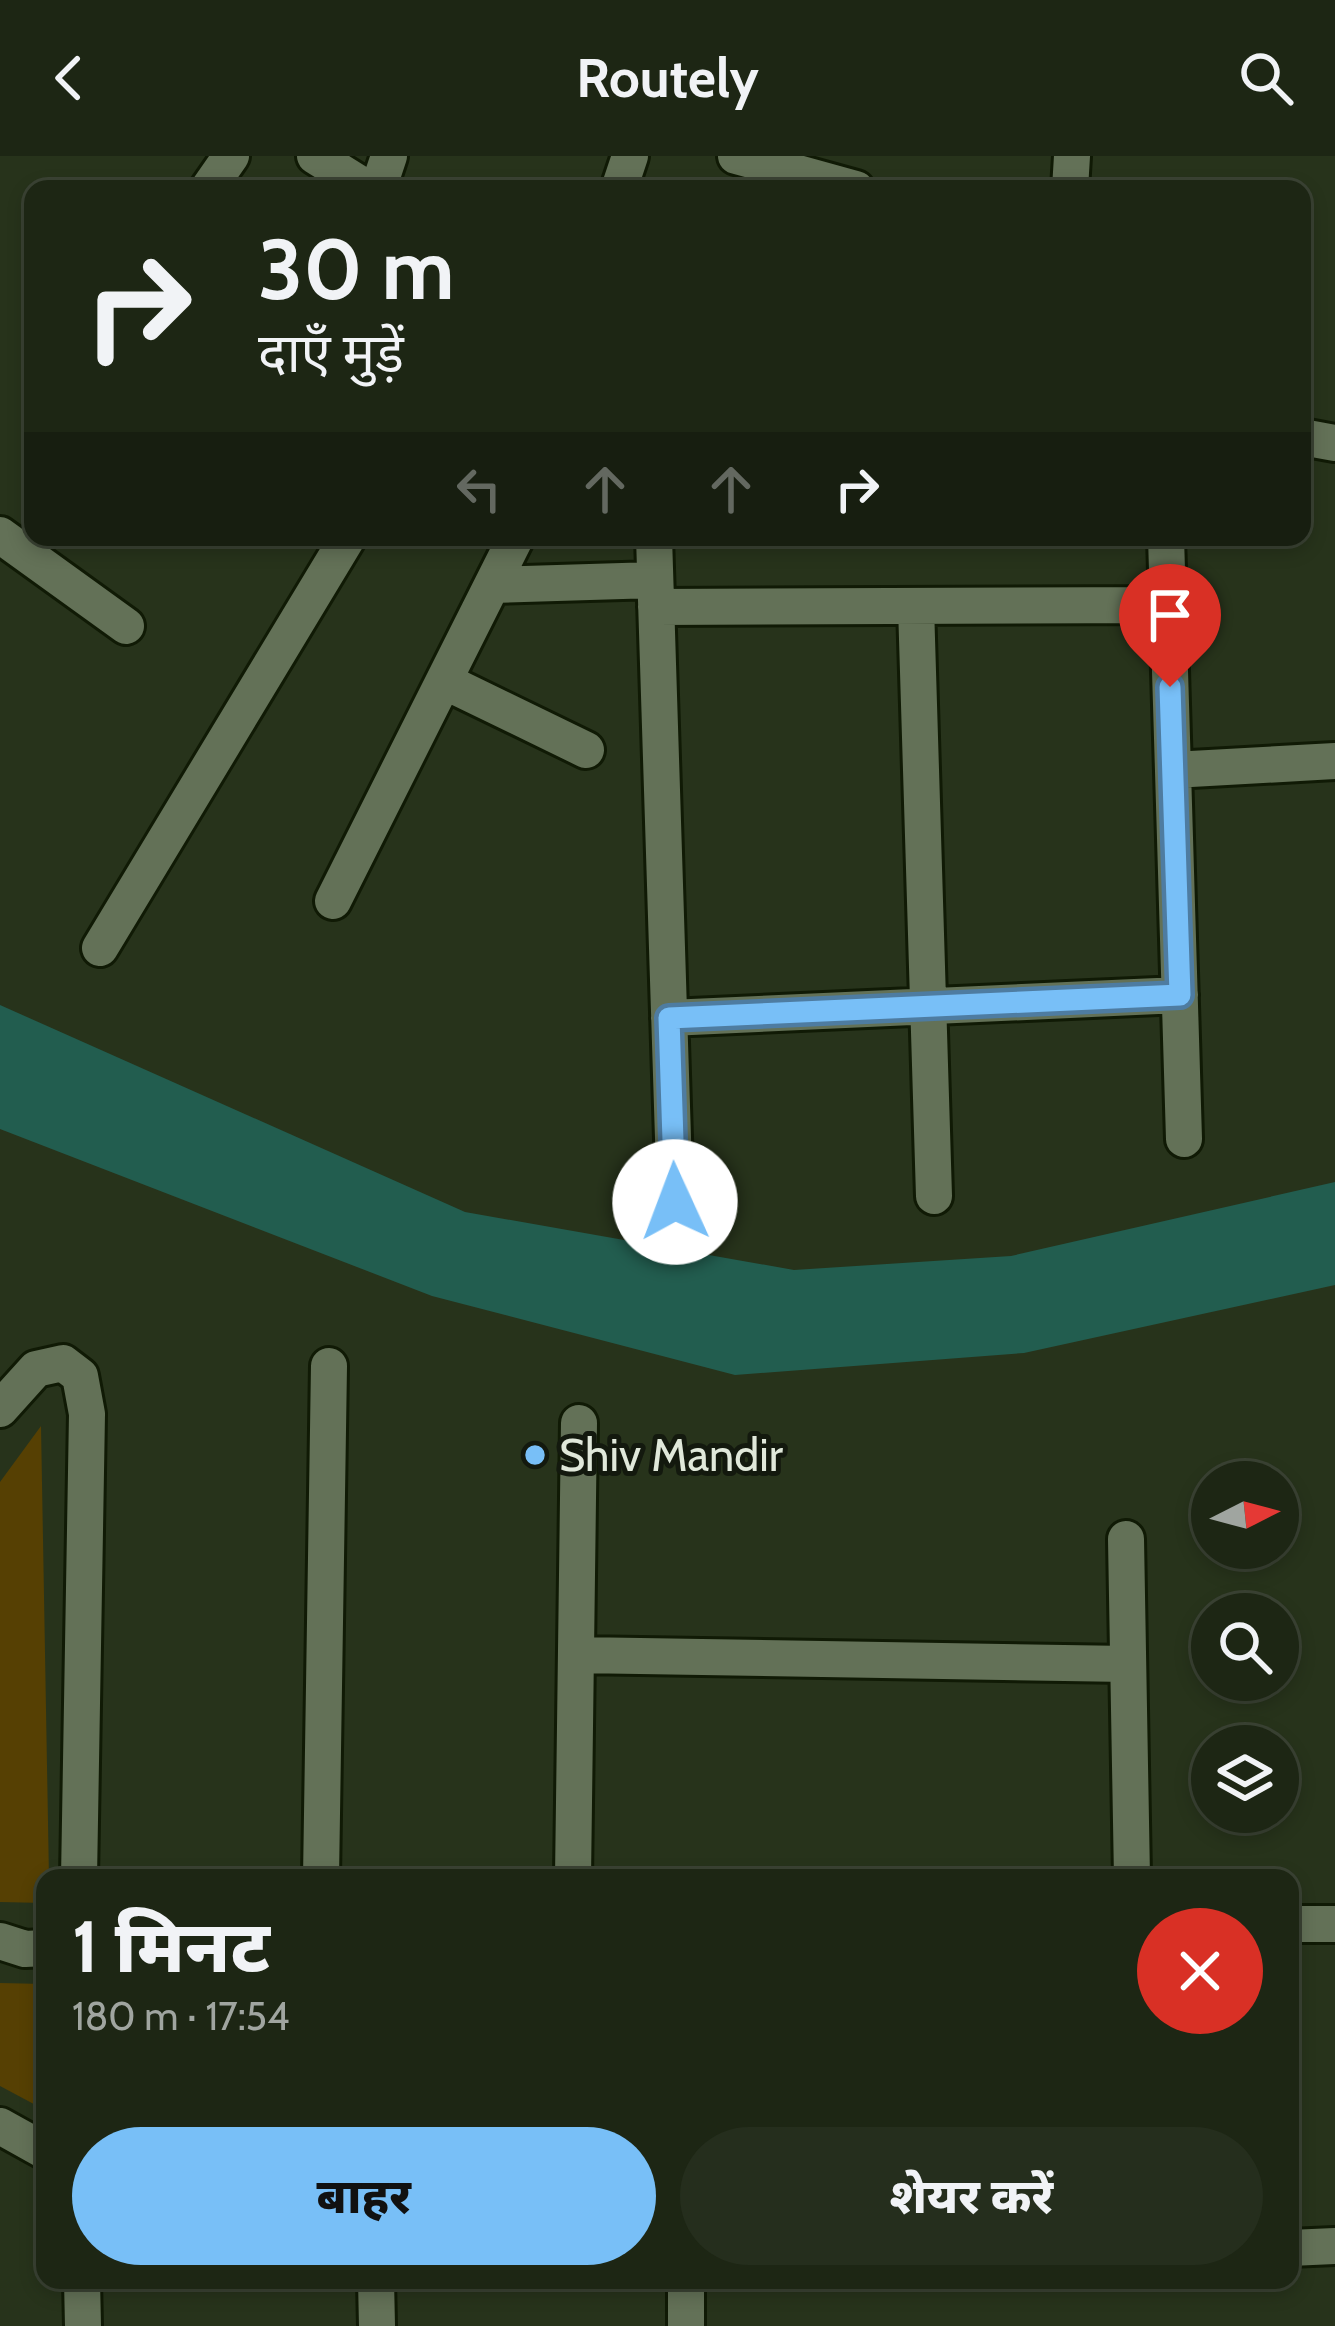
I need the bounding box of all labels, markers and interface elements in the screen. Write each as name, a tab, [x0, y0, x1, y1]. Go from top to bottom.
icon: back	[36, 45, 102, 111]
text: Routely	[576, 45, 759, 111]
icon: search	[1233, 45, 1299, 111]
text: 30 m	[258, 218, 454, 320]
icon: right	[60, 228, 216, 384]
text: दाएँ मुड़ें	[258, 320, 404, 386]
icon: left	[446, 456, 512, 522]
icon: ahead	[572, 456, 638, 522]
icon: ahead	[698, 456, 764, 522]
icon: right	[824, 456, 890, 522]
pin	[1119, 564, 1221, 687]
icon: arrive	[1137, 582, 1203, 648]
position arrow	[612, 1139, 738, 1265]
place label: Shiv Mandir	[559, 1428, 784, 1482]
marker: Shiv Mandir	[522, 1442, 548, 1468]
north arrow	[1191, 1461, 1299, 1569]
map controls	[1191, 1461, 1299, 1833]
button: search	[1191, 1593, 1299, 1701]
button: layers	[1191, 1725, 1299, 1833]
text: 1 मिनट	[72, 1903, 270, 1990]
button: close	[1137, 1908, 1263, 2034]
text: 180 m · 17:54	[72, 1992, 289, 2040]
button: बाहर	[72, 2127, 656, 2265]
button: शेयर करें	[680, 2127, 1263, 2265]

